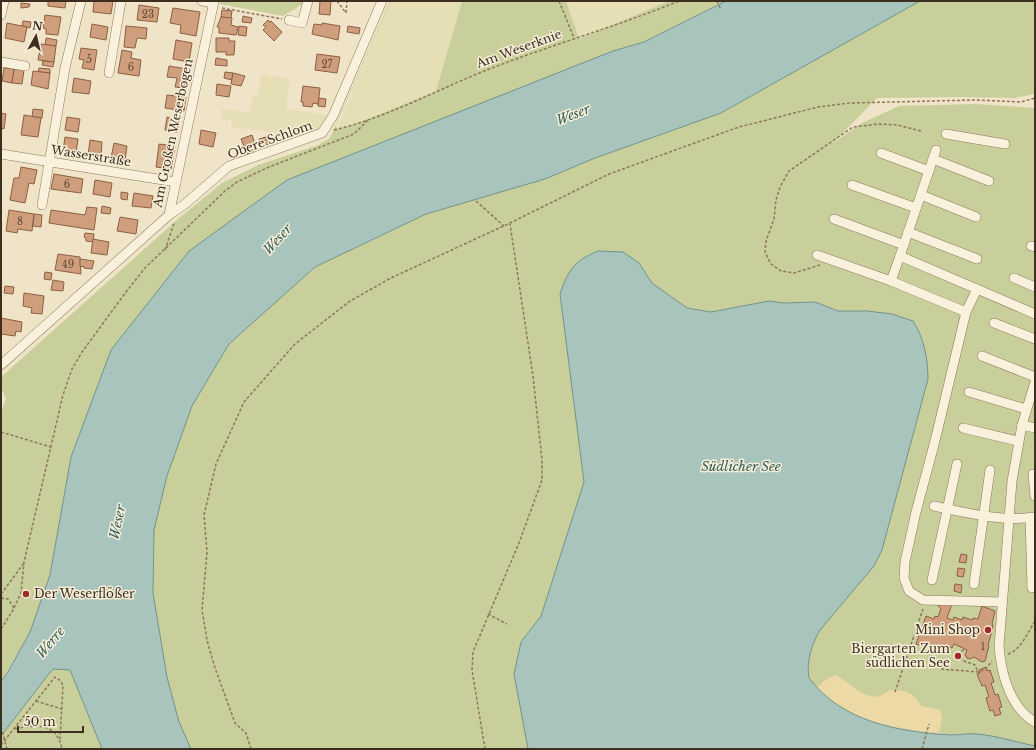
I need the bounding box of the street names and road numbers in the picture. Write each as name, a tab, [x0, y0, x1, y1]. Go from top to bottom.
street label: Am Weserknie	[473, 26, 564, 71]
street label: Am Großen Weserbogen	[149, 57, 196, 210]
street label: Obere Schlom	[225, 117, 314, 162]
street label: Wasserstraße	[49, 142, 132, 169]

